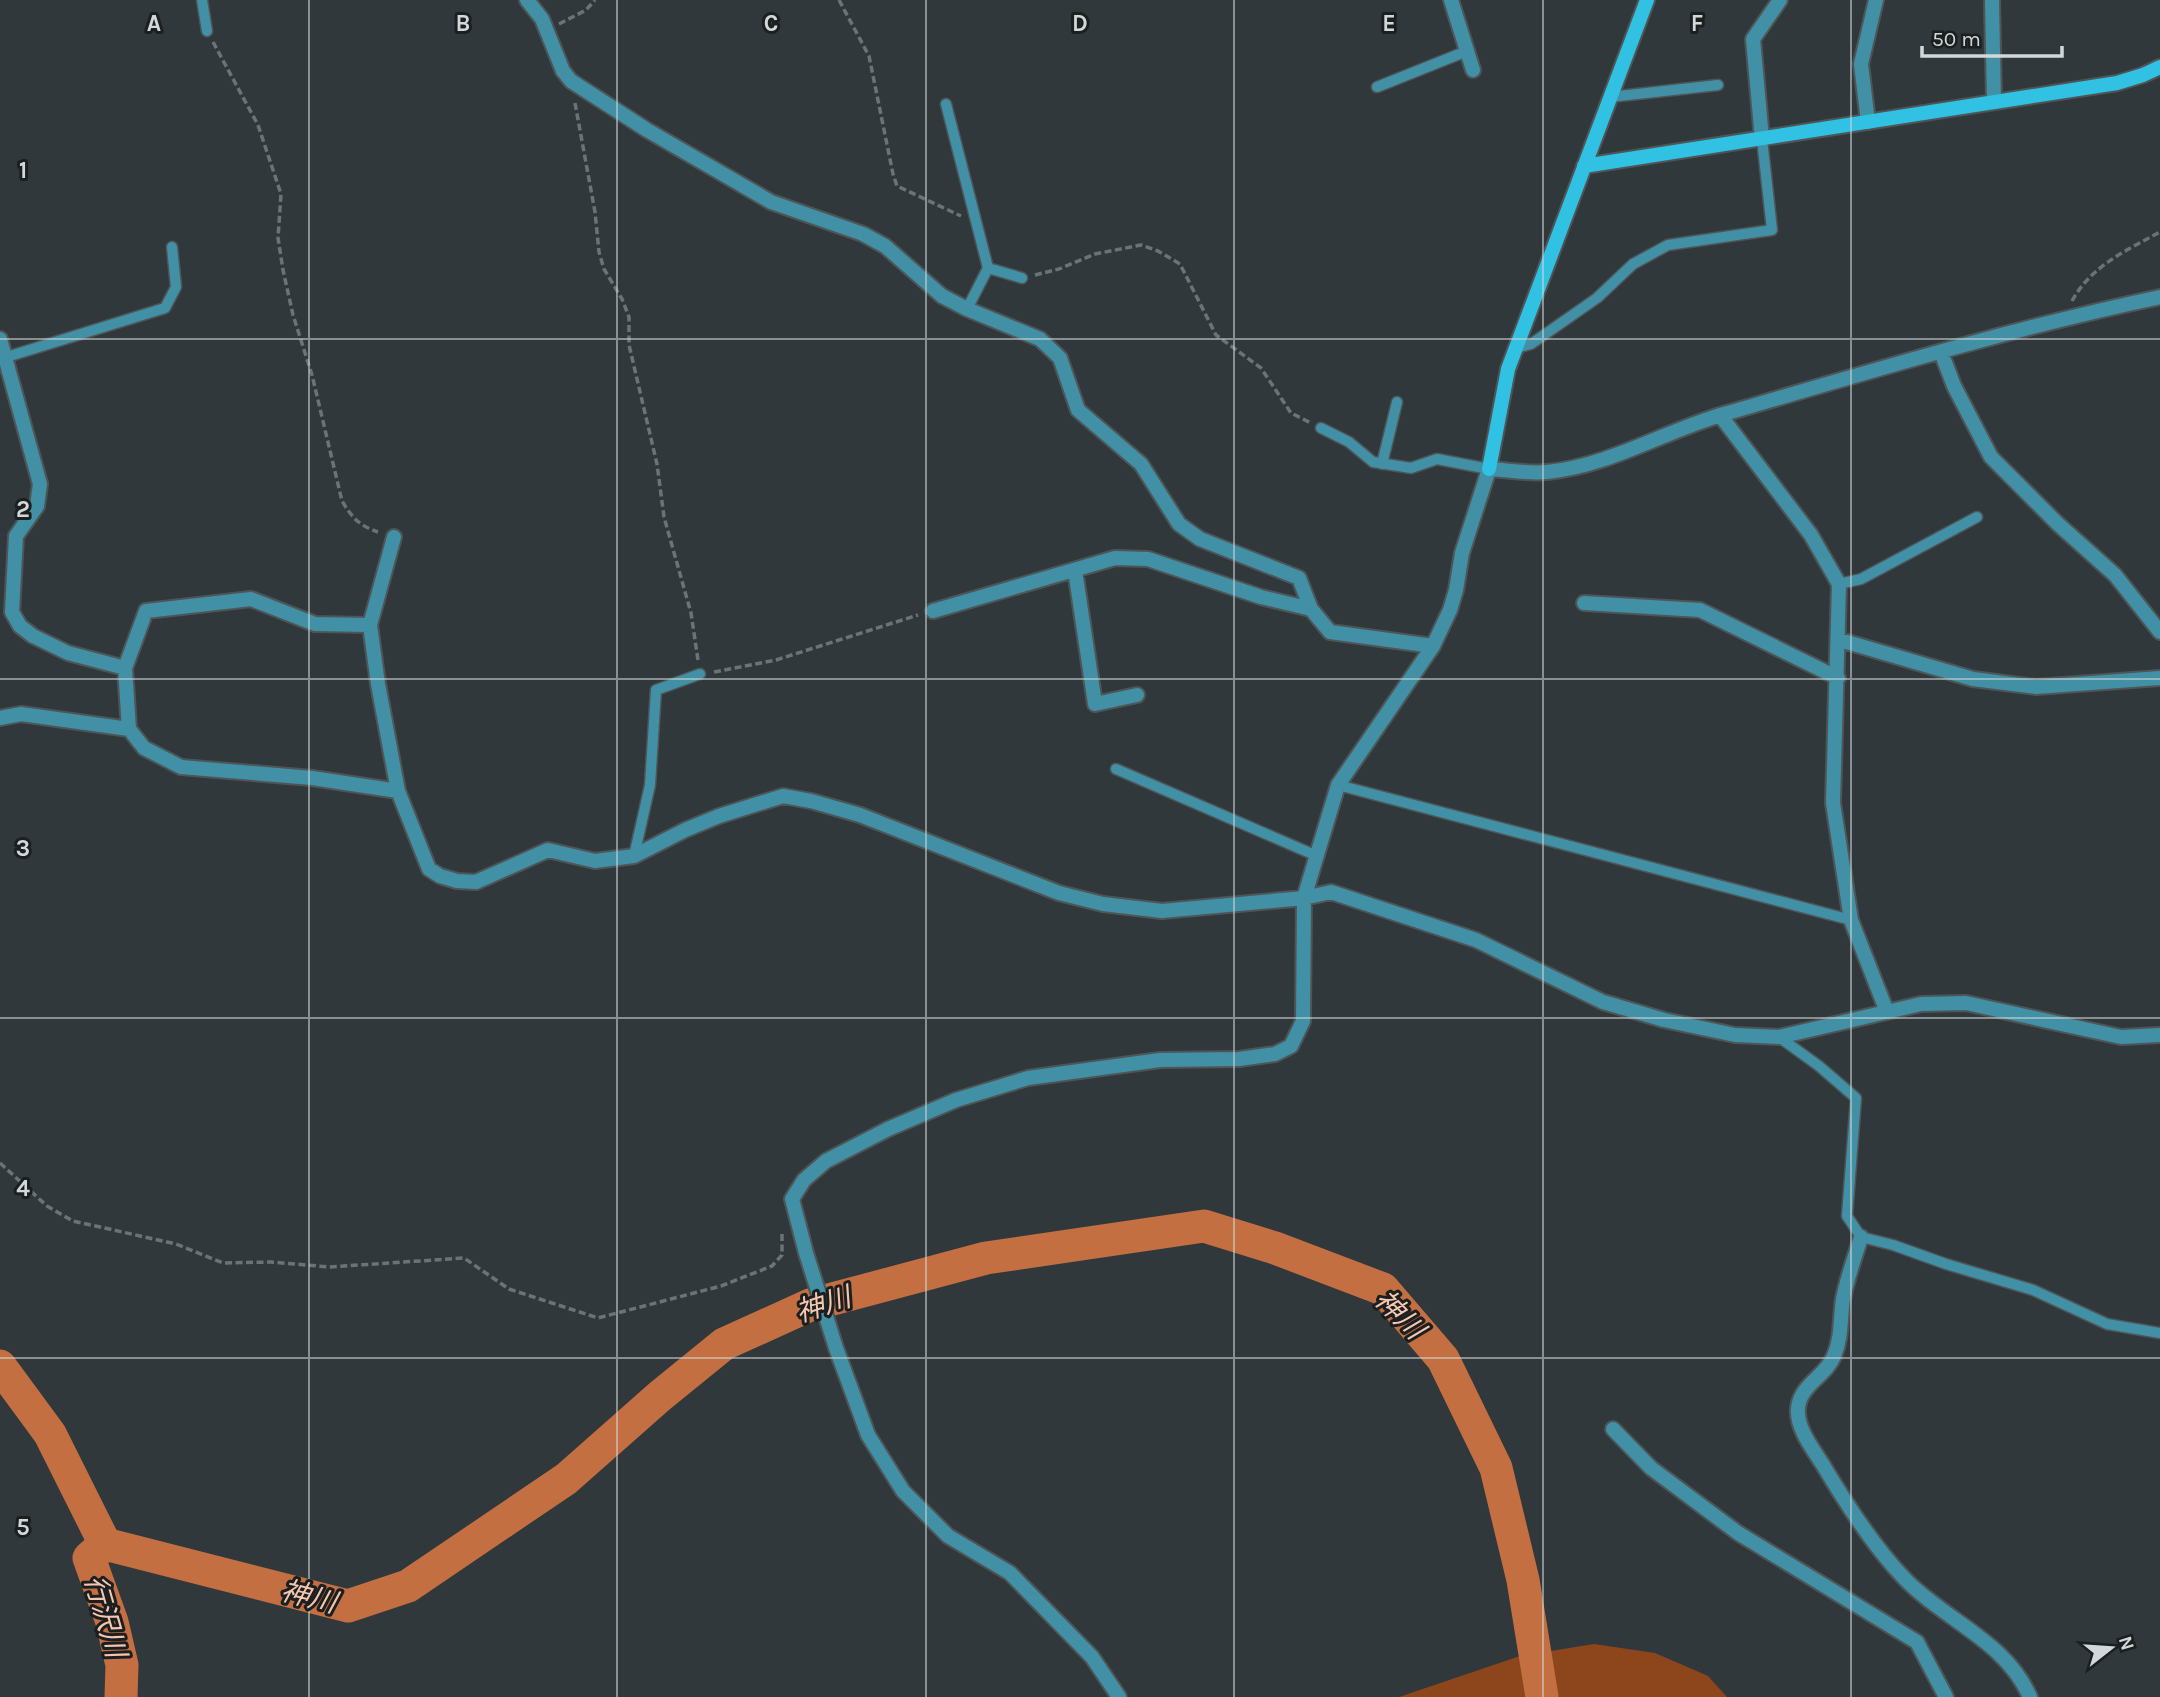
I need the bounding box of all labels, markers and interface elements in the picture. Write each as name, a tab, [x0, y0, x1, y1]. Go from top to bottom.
text: A	[147, 10, 161, 37]
text: B	[456, 10, 470, 37]
text: C	[764, 10, 778, 37]
text: D	[1072, 10, 1088, 37]
text: E	[1382, 10, 1396, 37]
text: F	[1691, 10, 1703, 37]
scale bar	[1922, 14, 2062, 58]
text: 50 m	[1932, 27, 1981, 51]
text: 1	[19, 157, 27, 184]
text: 2	[16, 496, 30, 523]
text: 3	[16, 835, 30, 862]
text: 4	[16, 1175, 30, 1202]
water label: 神川	[791, 1279, 858, 1329]
water label: 神川	[1368, 1283, 1433, 1348]
text: 5	[16, 1514, 30, 1541]
water label: 行沢川	[78, 1571, 134, 1664]
water label: 神川	[278, 1574, 343, 1620]
north arrow	[2076, 1613, 2146, 1683]
text: N	[2114, 1634, 2139, 1653]

